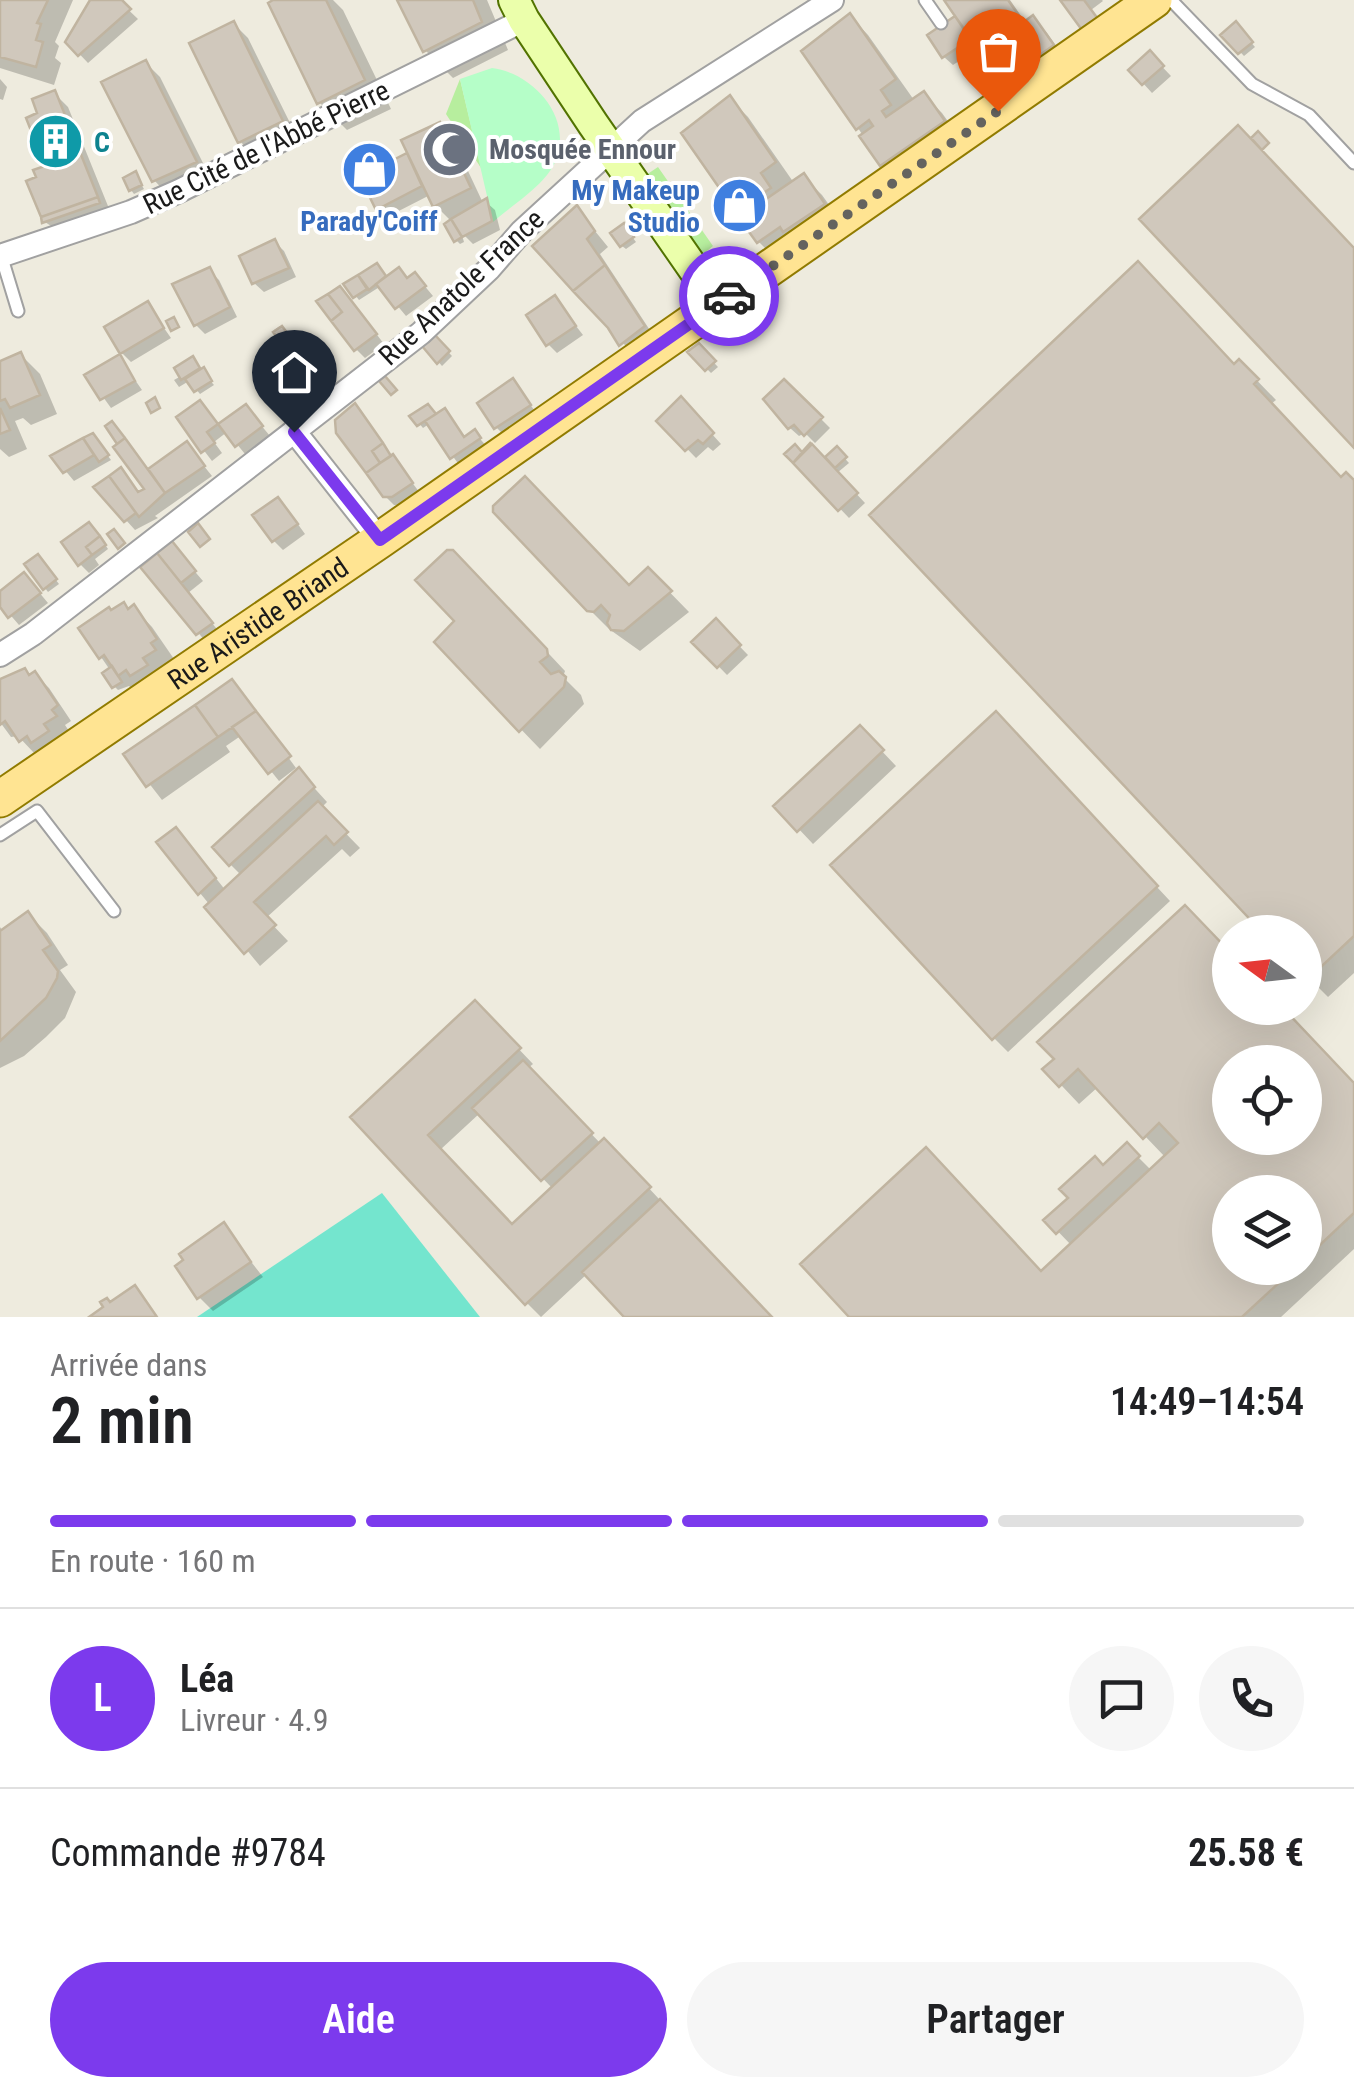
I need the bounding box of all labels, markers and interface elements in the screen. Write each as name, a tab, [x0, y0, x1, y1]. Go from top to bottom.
pin	[956, 9, 1041, 112]
icon: bag	[971, 24, 1026, 79]
street label: Rue Cité de l'Abbé Pierre	[138, 74, 395, 221]
building icon: C	[25, 112, 85, 172]
mosque icon: Mosquée Ennour	[420, 119, 480, 179]
place label: C	[94, 126, 110, 159]
place label: Mosquée Ennour	[489, 133, 676, 166]
shop icon: Parady'Coiff	[339, 140, 399, 200]
place label: My Makeup Studio	[571, 174, 700, 239]
shop icon: My Makeup Studio	[709, 176, 769, 236]
street label: Rue Anatole France	[372, 203, 551, 372]
place label: Parady'Coiff	[300, 205, 438, 238]
courier	[679, 246, 779, 346]
icon: car	[702, 269, 757, 324]
pin	[252, 330, 337, 433]
icon: home	[267, 345, 322, 400]
street label: Rue Aristide Briand	[162, 551, 355, 697]
north arrow	[1212, 915, 1322, 1025]
map controls	[1212, 915, 1322, 1285]
button: locate	[1212, 1045, 1322, 1155]
button: layers	[1212, 1175, 1322, 1285]
text: Arrivée dans	[50, 1346, 207, 1384]
text: 14:49–14:54	[1110, 1380, 1304, 1424]
text: 2 min	[50, 1383, 194, 1459]
text: En route · 160 m	[50, 1542, 256, 1580]
button: chat	[1069, 1646, 1174, 1751]
button: phone	[1199, 1646, 1304, 1751]
text: Léa	[180, 1657, 234, 1701]
text: L	[93, 1676, 112, 1720]
text: Livreur · 4.9	[180, 1701, 328, 1739]
text: Commande #9784	[50, 1831, 326, 1875]
text: 25.58 €	[1188, 1831, 1304, 1875]
button: Aide	[50, 1962, 667, 2077]
button: Partager	[687, 1962, 1304, 2077]

